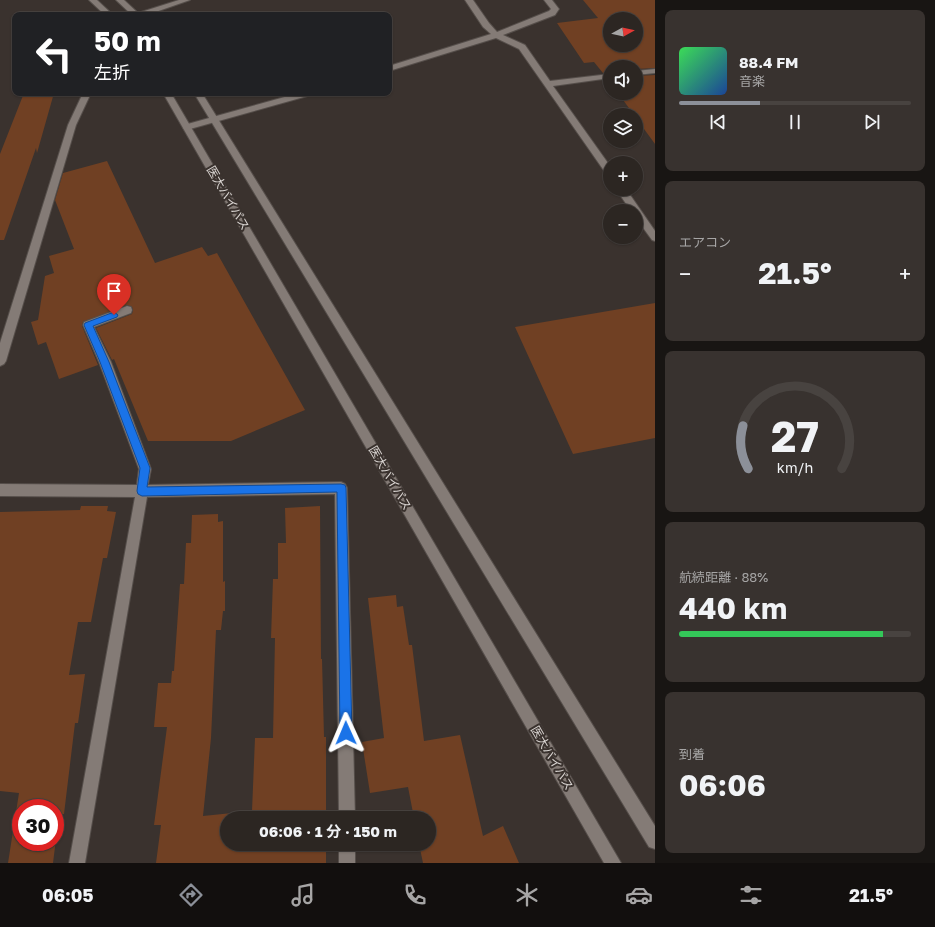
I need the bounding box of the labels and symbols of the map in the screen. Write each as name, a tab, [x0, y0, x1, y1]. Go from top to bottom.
north arrow	[603, 12, 643, 52]
street label: 医大バイパス	[204, 163, 253, 233]
pin	[97, 274, 131, 315]
street label: 医大バイパス	[366, 443, 415, 513]
position arrow	[325, 712, 367, 754]
street label: 医大バイパス	[528, 723, 577, 793]
speed limit sign: 30	[12, 799, 64, 851]

